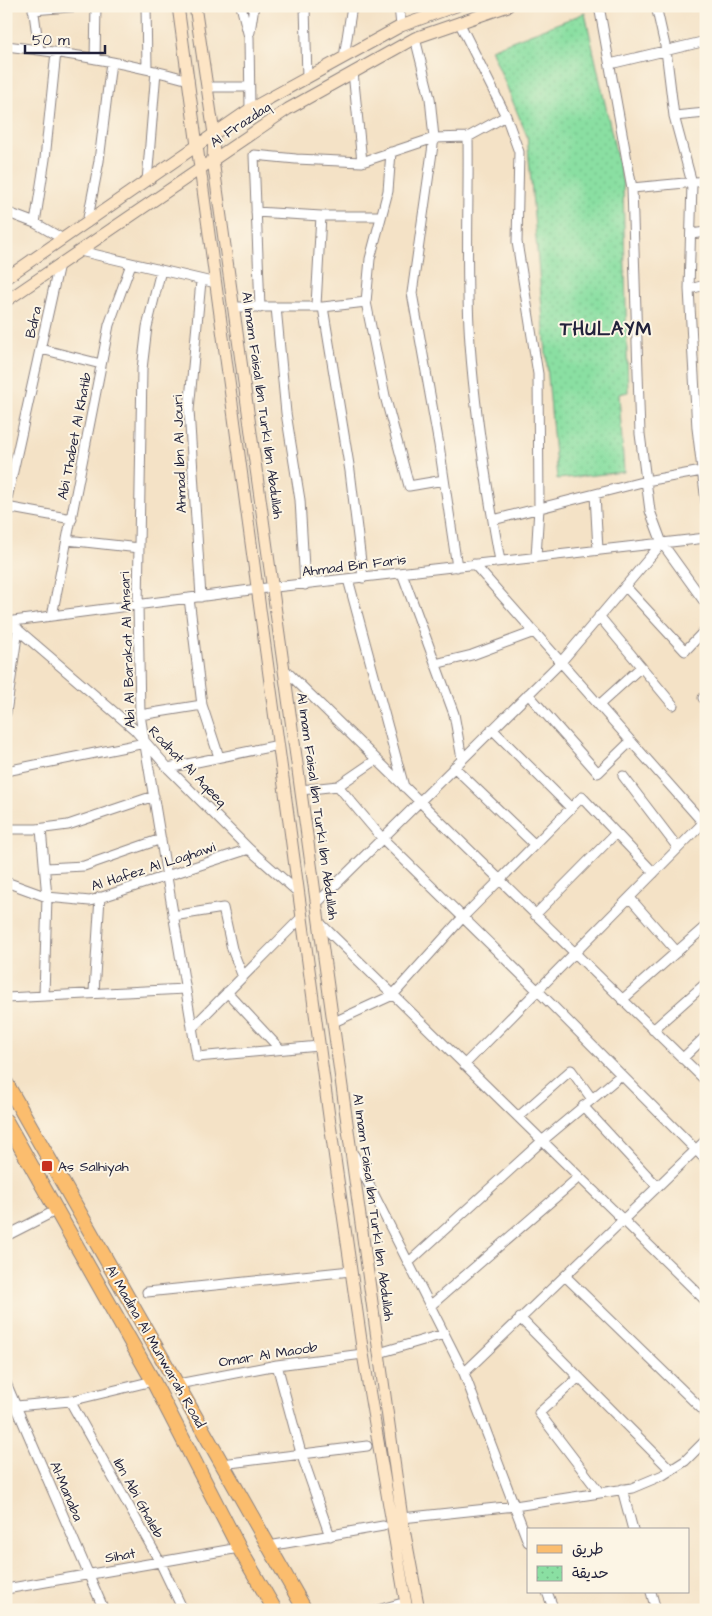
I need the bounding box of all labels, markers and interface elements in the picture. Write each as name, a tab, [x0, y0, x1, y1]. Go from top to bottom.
scale bar	[25, 22, 105, 54]
text: 50 m	[32, 30, 70, 51]
street label: Al Frazdaq	[206, 97, 275, 153]
street label: Al Imam Faisal Ibn Turki Ibn Abdullah	[236, 290, 288, 520]
street label: Bdra	[21, 304, 47, 340]
district label: THULAYM	[559, 316, 652, 343]
street label: Abi Thabet Al Khatib	[53, 371, 97, 501]
street label: Ahmad Ibn Al Jouri	[168, 394, 192, 513]
street label: Ahmad Bin Faris	[301, 550, 407, 582]
street label: Abi Al Barakat Al Ansari	[115, 571, 141, 729]
street label: Al Imam Faisal Ibn Turki Ibn Abdullah	[291, 691, 343, 921]
street label: Rodhat Al Aqeeq	[143, 722, 231, 812]
street label: Al Hafez Al Loghawi	[88, 837, 218, 897]
street label: Al Imam Faisal Ibn Turki Ibn Abdullah	[347, 1092, 399, 1322]
place label: As Salhiyah	[58, 1157, 129, 1177]
marker: As Salhiyah	[40, 1159, 54, 1173]
street label: Al Madina Al Munwarah Road	[100, 1261, 210, 1432]
street label: Omar Al Maoob	[217, 1337, 319, 1373]
street label: Ibn Abi Ghaleb	[108, 1455, 168, 1542]
street label: Al-Manaba	[45, 1458, 88, 1524]
legend	[527, 1528, 690, 1594]
text: طريق	[572, 1539, 604, 1560]
street label: Sihat	[103, 1543, 137, 1569]
text: حديقة	[572, 1563, 609, 1584]

